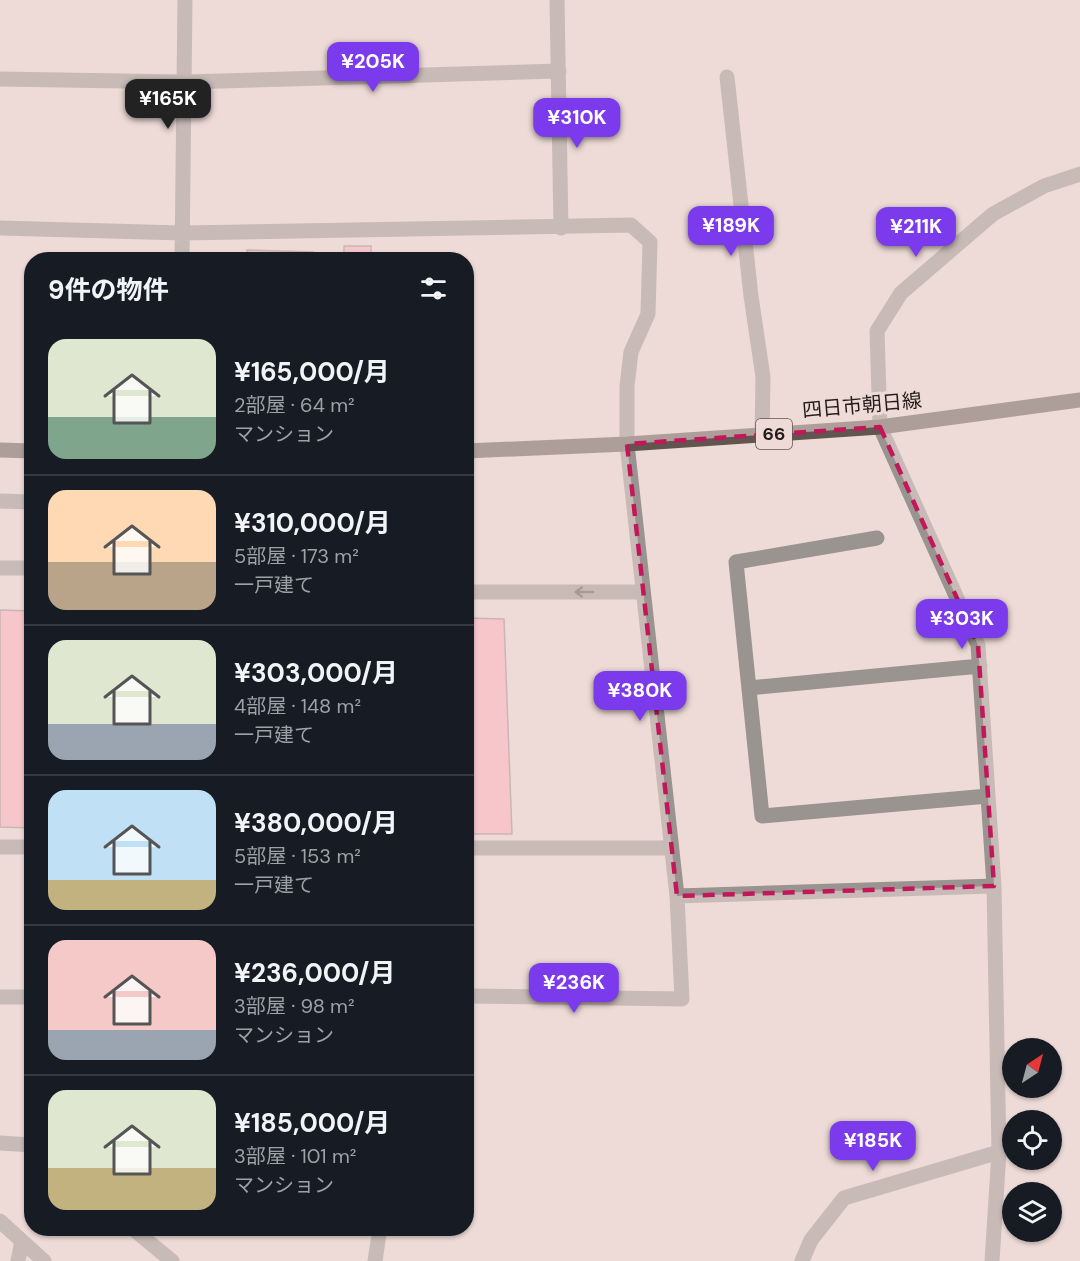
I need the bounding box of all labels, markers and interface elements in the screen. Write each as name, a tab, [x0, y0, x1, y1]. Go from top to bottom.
pin: ¥205K	[331, 42, 415, 93]
text: ¥205K	[341, 48, 405, 74]
pin: ¥165K	[126, 79, 210, 130]
text: ¥165K	[139, 85, 197, 111]
pin: ¥310K	[535, 98, 619, 149]
text: ¥310K	[547, 104, 607, 130]
pin: ¥189K	[689, 206, 773, 257]
pin: ¥211K	[874, 207, 958, 258]
text: ¥189K	[702, 212, 760, 238]
text: ¥211K	[890, 213, 942, 239]
icon: filters	[417, 272, 450, 305]
text: 9件の物件	[48, 273, 169, 307]
text: ¥165,000/月	[234, 355, 390, 389]
icon: home	[96, 363, 168, 435]
street label: 四日市朝日線	[801, 387, 923, 423]
text: 2部屋 · 64 m²	[234, 392, 355, 418]
road number: 66	[756, 419, 792, 449]
text: マンション	[234, 421, 334, 447]
text: ¥310,000/月	[234, 506, 391, 540]
icon: home	[96, 514, 168, 586]
text: 5部屋 · 173 m²	[234, 543, 359, 569]
text: 一戸建て	[234, 572, 314, 598]
one-way arrow	[575, 586, 595, 598]
pin: ¥303K	[920, 599, 1004, 650]
text: ¥303K	[930, 605, 994, 631]
text: ¥303,000/月	[234, 656, 398, 690]
icon: home	[96, 664, 168, 736]
pin: ¥380K	[598, 671, 682, 722]
text: ¥380K	[608, 677, 672, 703]
text: 4部屋 · 148 m²	[234, 693, 361, 719]
text: 一戸建て	[234, 722, 314, 748]
text: ¥380,000/月	[234, 806, 398, 840]
icon: home	[96, 814, 168, 886]
text: 5部屋 · 153 m²	[234, 843, 361, 869]
text: 一戸建て	[234, 872, 314, 898]
text: ¥236,000/月	[234, 956, 395, 990]
pin: ¥236K	[532, 963, 616, 1014]
icon: home	[96, 964, 168, 1036]
text: ¥236K	[543, 969, 605, 995]
text: 3部屋 · 98 m²	[234, 993, 355, 1019]
text: マンション	[234, 1022, 334, 1048]
north arrow	[1002, 1038, 1062, 1098]
map controls	[1002, 1038, 1062, 1242]
text: ¥185,000/月	[234, 1106, 390, 1140]
button: locate	[1002, 1110, 1062, 1170]
icon: home	[96, 1114, 168, 1186]
pin: ¥185K	[831, 1121, 915, 1172]
text: ¥185K	[844, 1127, 902, 1153]
text: 3部屋 · 101 m²	[234, 1143, 356, 1169]
text: マンション	[234, 1172, 334, 1198]
button: layers	[1002, 1182, 1062, 1242]

